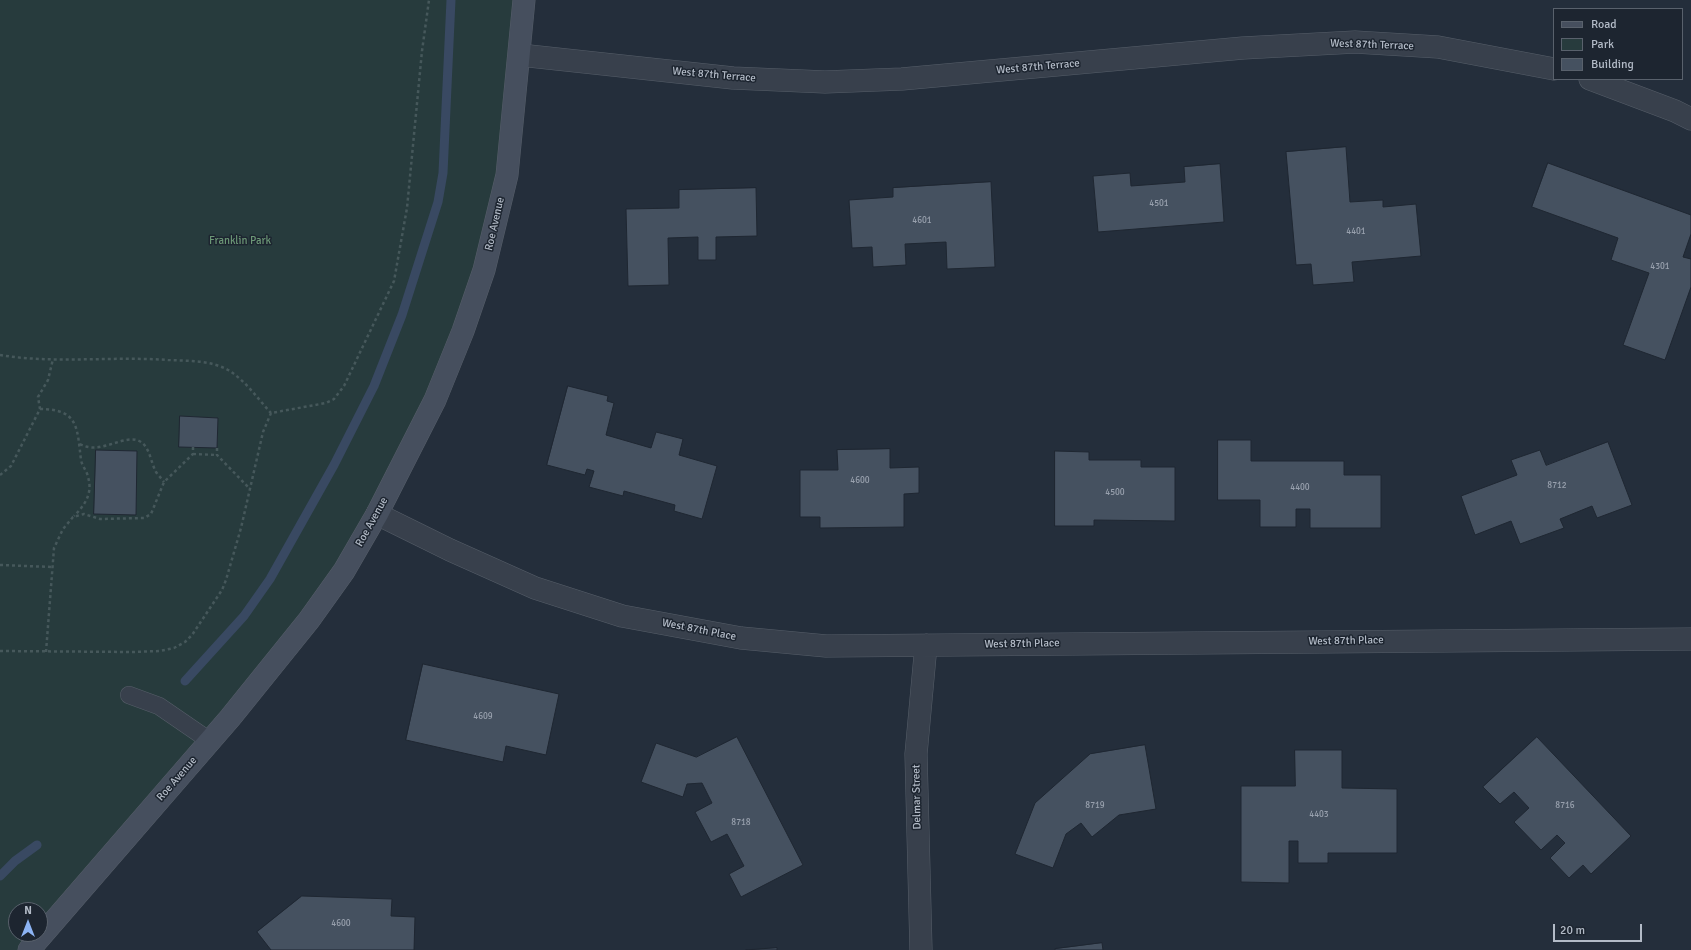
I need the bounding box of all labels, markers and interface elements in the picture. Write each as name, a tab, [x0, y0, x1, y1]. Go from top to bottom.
legend	[1553, 8, 1683, 80]
text: Road	[1591, 17, 1617, 32]
street label: West 87th Terrace	[1330, 37, 1414, 53]
text: Park	[1591, 37, 1614, 52]
street label: West 87th Terrace	[996, 57, 1080, 77]
text: Building	[1591, 57, 1634, 72]
street label: West 87th Terrace	[672, 65, 756, 85]
street label: Roe Avenue	[482, 196, 508, 252]
house number: 4501	[1149, 199, 1169, 209]
house number: 4601	[912, 216, 932, 226]
house number: 4401	[1346, 227, 1366, 237]
park label: Franklin Park	[209, 234, 271, 248]
house number: 4301	[1650, 262, 1670, 272]
house number: 4600	[850, 476, 870, 486]
house number: 8712	[1547, 481, 1567, 491]
house number: 4400	[1290, 483, 1310, 493]
house number: 4500	[1105, 488, 1125, 498]
street label: Roe Avenue	[353, 495, 391, 549]
street label: West 87th Place	[661, 616, 737, 644]
street label: West 87th Place	[1308, 634, 1384, 648]
street label: West 87th Place	[984, 637, 1060, 651]
house number: 4609	[473, 712, 493, 722]
street label: Roe Avenue	[154, 754, 200, 804]
street label: Delmar Street	[910, 764, 924, 830]
house number: 8719	[1085, 801, 1105, 811]
house number: 8716	[1555, 801, 1575, 811]
house number: 4403	[1309, 810, 1329, 820]
house number: 8718	[731, 818, 751, 828]
north arrow	[8, 902, 48, 942]
text: N	[24, 904, 32, 917]
scale bar	[1555, 916, 1644, 942]
house number: 4600	[331, 919, 351, 929]
text: 20 m	[1560, 923, 1585, 938]

